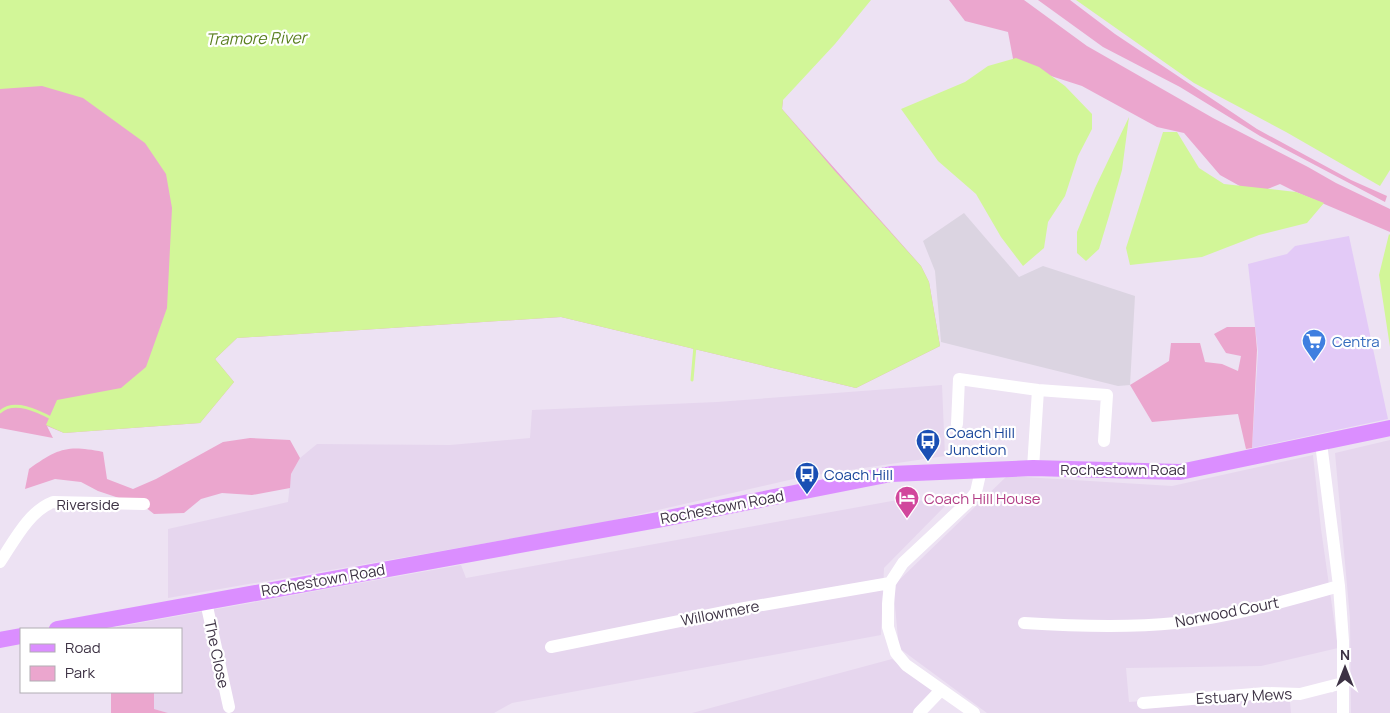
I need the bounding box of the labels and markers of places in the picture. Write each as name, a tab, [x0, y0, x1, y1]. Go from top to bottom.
supermarket icon: Centra	[1301, 328, 1327, 362]
place label: Centra	[1332, 331, 1380, 352]
place label: Coach Hill Junction	[946, 422, 1015, 460]
bus stop icon: Coach Hill Junction	[915, 428, 941, 462]
bus stop icon: Coach Hill	[794, 461, 820, 495]
place label: Coach Hill	[824, 464, 893, 485]
hotel icon: Coach Hill House	[894, 485, 920, 519]
place label: Coach Hill House	[924, 488, 1041, 509]

